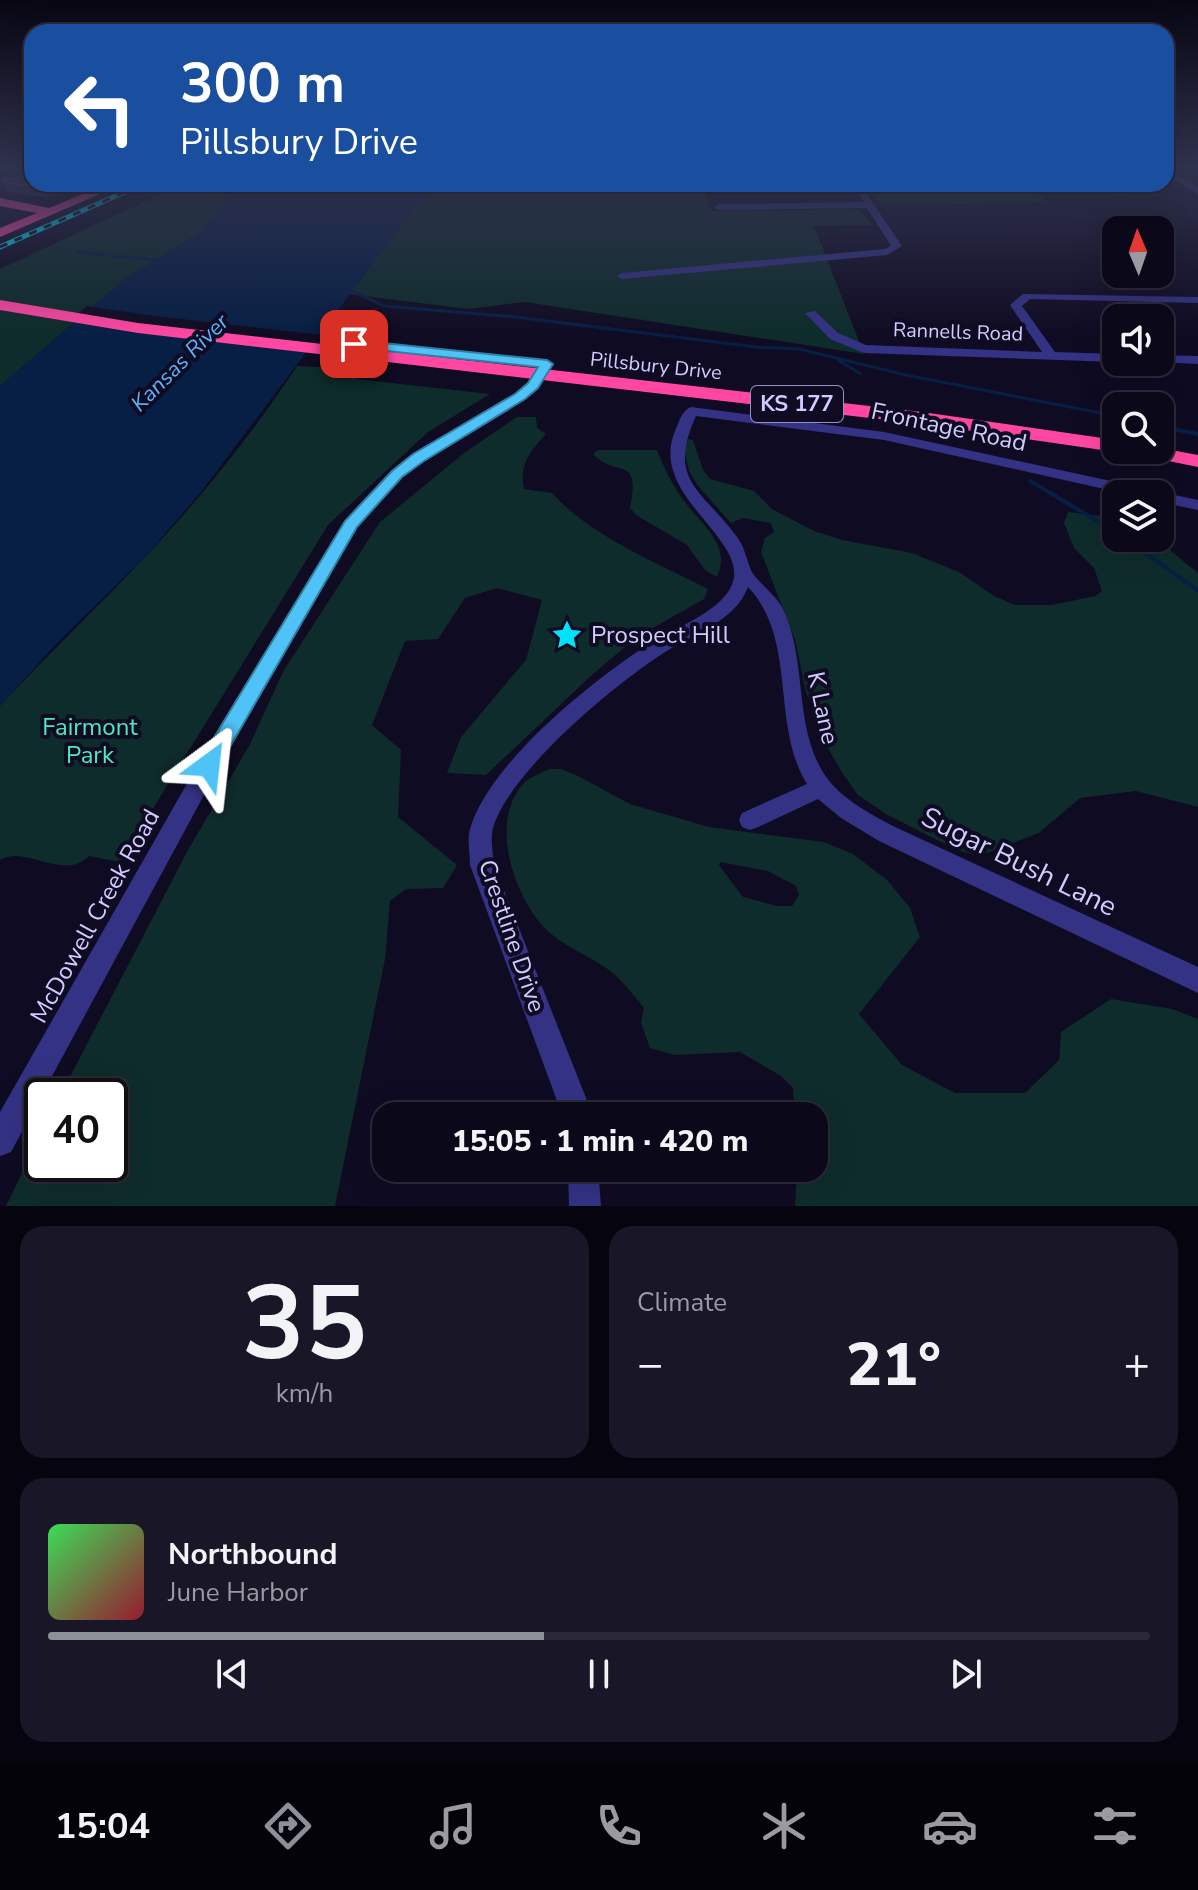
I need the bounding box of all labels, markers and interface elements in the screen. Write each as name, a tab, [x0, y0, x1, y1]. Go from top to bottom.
text: 300 m	[180, 45, 345, 122]
icon: left	[48, 56, 152, 160]
text: Pillsbury Drive	[180, 118, 418, 167]
north arrow	[1102, 216, 1174, 288]
map controls	[1102, 216, 1174, 552]
button: sound	[1102, 304, 1174, 376]
water label: Kansas River	[125, 307, 236, 418]
pin	[320, 310, 388, 378]
street label: Rannells Road	[892, 316, 1024, 348]
icon: arrive	[332, 322, 376, 366]
street label: Pillsbury Drive	[589, 346, 723, 386]
road number: KS 177	[751, 386, 843, 422]
button: search	[1102, 392, 1174, 464]
street label: Frontage Road	[868, 395, 1030, 459]
button: layers	[1102, 480, 1174, 552]
place icon: Prospect Hill	[550, 618, 584, 652]
place label: Prospect Hill	[591, 619, 730, 651]
street label: K Lane	[800, 669, 846, 747]
park label: Fairmont Park	[42, 711, 138, 771]
position arrow	[167, 723, 251, 807]
street label: Sugar Bush Lane	[915, 798, 1123, 926]
street label: McDowell Creek Road	[23, 803, 167, 1029]
street label: Crestline Drive	[471, 855, 553, 1017]
speed limit sign: 40	[24, 1078, 128, 1182]
text: 15:05 · 1 min · 420 m	[452, 1121, 748, 1162]
text: 35	[242, 1253, 367, 1395]
text: Climate	[637, 1285, 727, 1320]
text: 21°	[846, 1324, 941, 1406]
text: −	[637, 1335, 663, 1395]
text: +	[1124, 1335, 1150, 1395]
text: km/h	[276, 1376, 333, 1411]
text: Northbound	[168, 1534, 338, 1575]
text: June Harbor	[168, 1575, 308, 1610]
icon: previous	[210, 1652, 254, 1696]
icon: pause	[577, 1652, 621, 1696]
icon: next	[944, 1652, 988, 1696]
icon: directions	[260, 1798, 316, 1854]
icon: music	[425, 1798, 481, 1854]
icon: phone	[591, 1798, 647, 1854]
icon: climate	[756, 1798, 812, 1854]
icon: car	[922, 1798, 978, 1854]
icon: filters	[1087, 1798, 1143, 1854]
text: 15:04	[55, 1802, 150, 1851]

